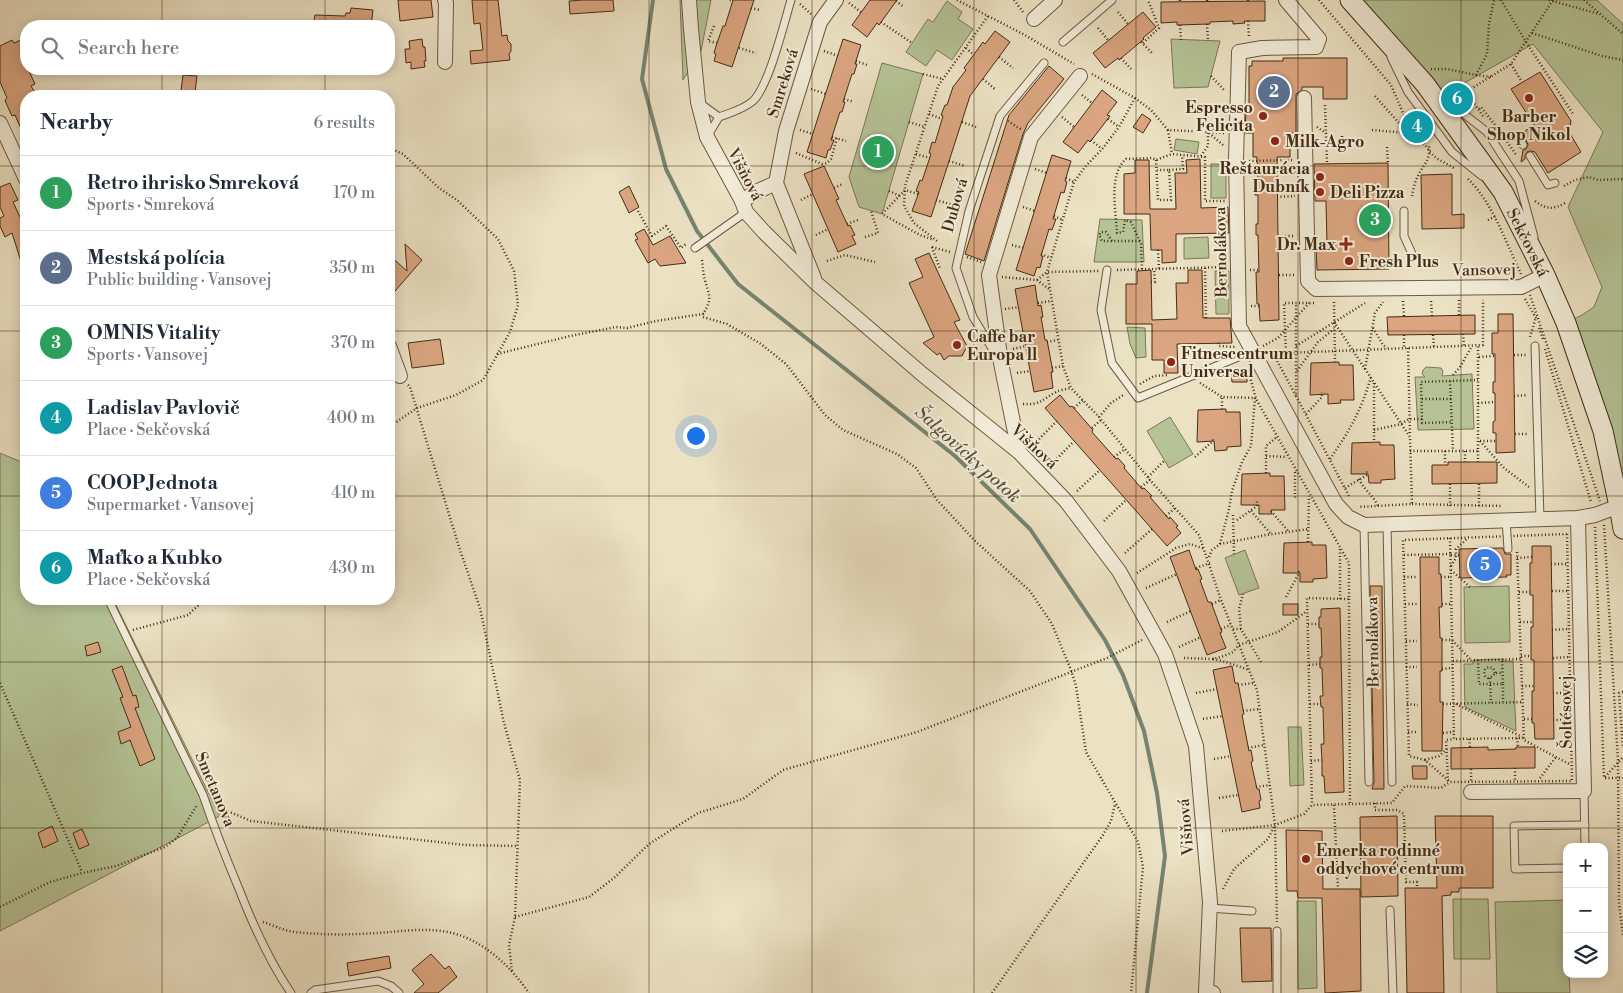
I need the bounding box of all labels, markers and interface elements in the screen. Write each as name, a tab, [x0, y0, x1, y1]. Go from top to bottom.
search box	[20, 20, 395, 75]
icon: search	[38, 34, 66, 62]
text: Search here	[78, 36, 179, 60]
street label: Smreková	[763, 46, 803, 120]
pin: 2	[1258, 73, 1290, 111]
pin: 6	[1441, 80, 1473, 118]
marker: Barber Shop Nikol	[1523, 92, 1535, 104]
place label: Espresso Felicita	[1185, 98, 1253, 136]
place label: Barber Shop Nikol	[1487, 107, 1571, 145]
pin: 4	[1401, 108, 1433, 146]
text: Nearby	[40, 110, 113, 136]
marker: Espresso Felicita	[1257, 110, 1269, 122]
text: 6 results	[314, 113, 375, 133]
place label: Milk-Agro	[1285, 132, 1364, 152]
pin: 1	[862, 133, 894, 171]
marker: Milk-Agro	[1269, 135, 1281, 147]
street label: Višňová	[722, 144, 768, 205]
place label: Reštaurácia Dubník	[1219, 159, 1311, 197]
text: Retro ihrisko Smreková	[87, 171, 299, 195]
marker: Reštaurácia Dubník	[1314, 171, 1326, 183]
street label: Dubová	[938, 175, 972, 235]
text: 1	[52, 183, 60, 203]
text: 170 m	[333, 183, 375, 203]
place label: Deli Pizza	[1330, 183, 1405, 203]
marker: Deli Pizza	[1314, 186, 1326, 198]
text: Sports · Smreková	[87, 195, 215, 215]
pin: 3	[1359, 201, 1391, 239]
street label: Sekčovská	[1502, 205, 1554, 281]
street label: Bernolákova	[1210, 206, 1232, 299]
place label: Dr. Max	[1277, 235, 1337, 255]
marker: Dr. Max	[1340, 238, 1352, 250]
text: Mestská polícia	[87, 246, 225, 270]
place label: Fresh Plus	[1359, 252, 1439, 272]
marker: Fresh Plus	[1343, 255, 1355, 267]
text: 2	[51, 258, 61, 278]
text: 350 m	[329, 258, 375, 278]
street label: Vansovej	[1451, 259, 1516, 281]
text: Public building · Vansovej	[87, 270, 272, 290]
text: OMNIS Vitality	[87, 321, 221, 345]
place label: Caffe bar Europa ll	[967, 327, 1038, 365]
text: 3	[51, 333, 61, 353]
text: 370 m	[331, 333, 375, 353]
marker: Caffe bar Europa ll	[951, 339, 963, 351]
place label: Fitnescentrum Universal	[1181, 344, 1294, 382]
text: Sports · Vansovej	[87, 345, 208, 365]
marker: Fitnescentrum Universal	[1165, 356, 1177, 368]
text: Ladislav Pavlovič	[87, 396, 240, 420]
water label: Šalgovícky potok	[910, 401, 1025, 508]
text: 4	[51, 408, 61, 428]
text: 400 m	[327, 408, 375, 428]
street label: Višňová	[1006, 419, 1063, 474]
text: Place · Sekčovská	[87, 420, 210, 440]
your location	[683, 423, 709, 449]
text: COOP Jednota	[87, 471, 218, 495]
text: 5	[51, 483, 61, 503]
text: 410 m	[331, 483, 375, 503]
text: Supermarket · Vansovej	[87, 495, 254, 515]
text: Maťko a Kubko	[87, 546, 222, 570]
pin: 5	[1469, 546, 1501, 584]
text: 6	[51, 558, 61, 578]
text: 430 m	[329, 558, 375, 578]
text: Place · Sekčovská	[87, 570, 210, 590]
street label: Bernolákova	[1362, 596, 1384, 689]
street label: Šoltésovej	[1553, 675, 1577, 749]
street label: Smetanova	[190, 749, 240, 831]
street label: Višňová	[1173, 797, 1199, 857]
place label: Emerka rodinné oddychové centrum	[1316, 841, 1465, 879]
map controls	[1563, 843, 1608, 978]
button: +	[1563, 843, 1608, 888]
marker: Emerka rodinné oddychové centrum	[1300, 853, 1312, 865]
button: −	[1563, 888, 1608, 933]
button: layers	[1563, 933, 1608, 978]

